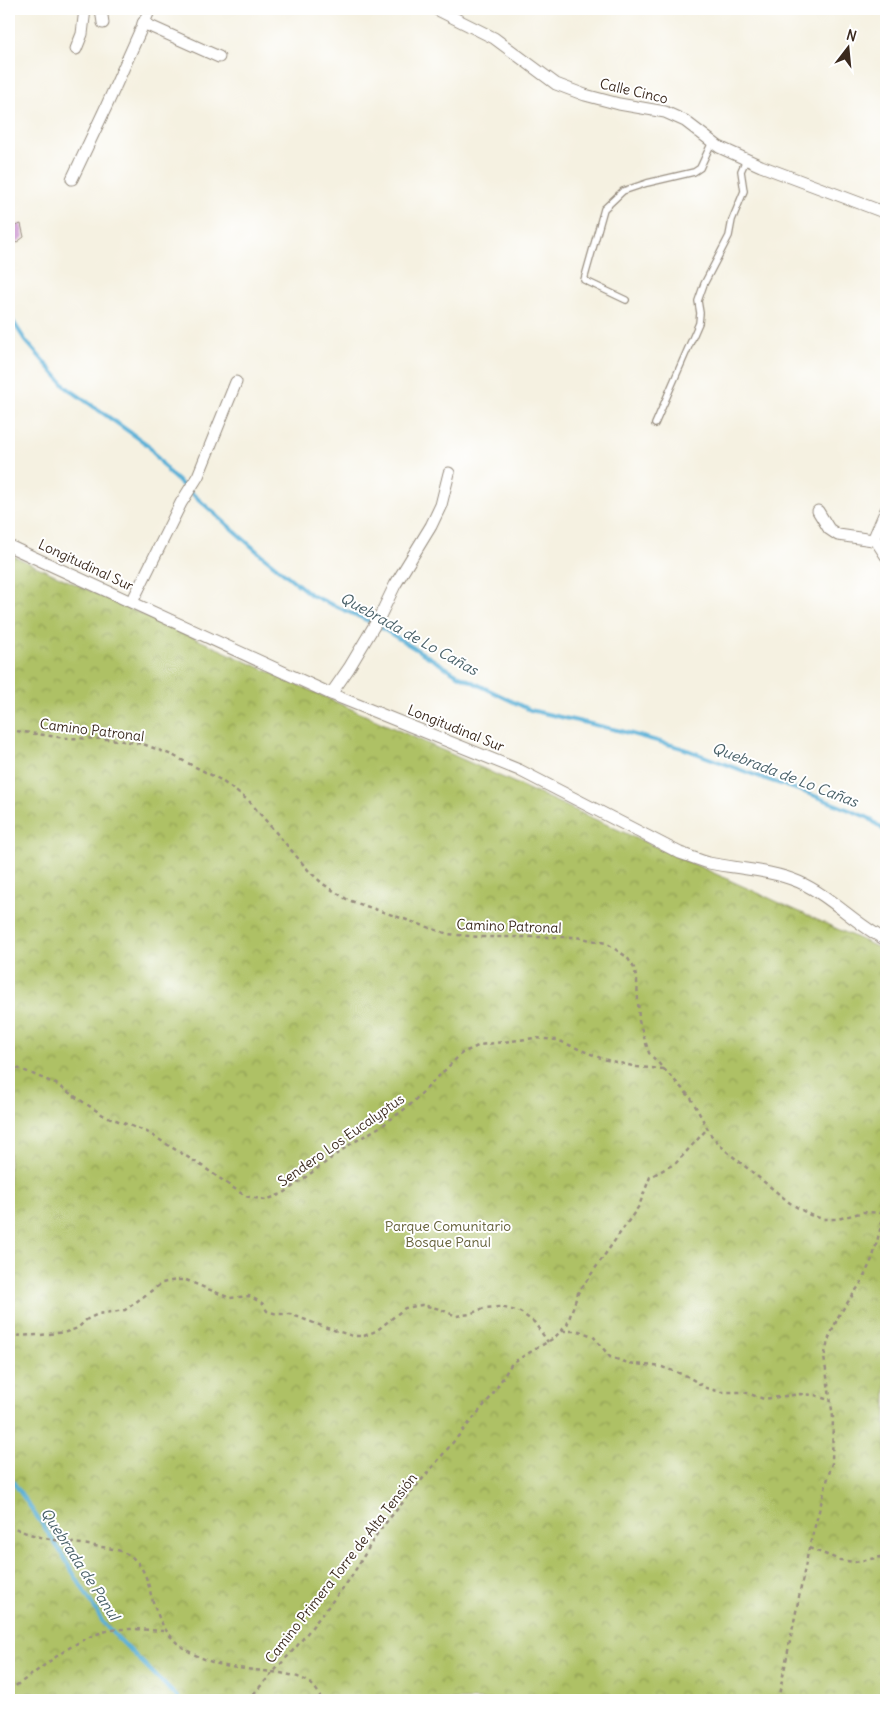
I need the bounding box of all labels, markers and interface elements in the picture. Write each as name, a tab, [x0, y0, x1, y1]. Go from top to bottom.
north arrow	[822, 22, 872, 72]
text: N	[844, 26, 859, 45]
street label: Calle Cinco	[598, 74, 670, 108]
street label: Longitudinal Sur	[36, 535, 137, 595]
water label: Quebrada de Lo Cañas	[337, 588, 482, 680]
street label: Longitudinal Sur	[405, 700, 507, 756]
street label: Camino Patronal	[39, 715, 145, 745]
water label: Quebrada de Lo Cañas	[710, 738, 862, 812]
street label: Camino Patronal	[456, 915, 562, 937]
street label: Sendero Los Eucalyptus	[274, 1090, 408, 1190]
park label: Parque Comunitario Bosque Panul	[385, 1217, 511, 1251]
street label: Camino Primera Torre de Alta Tensión	[261, 1469, 421, 1667]
water label: Quebrada de Panul	[37, 1504, 125, 1626]

